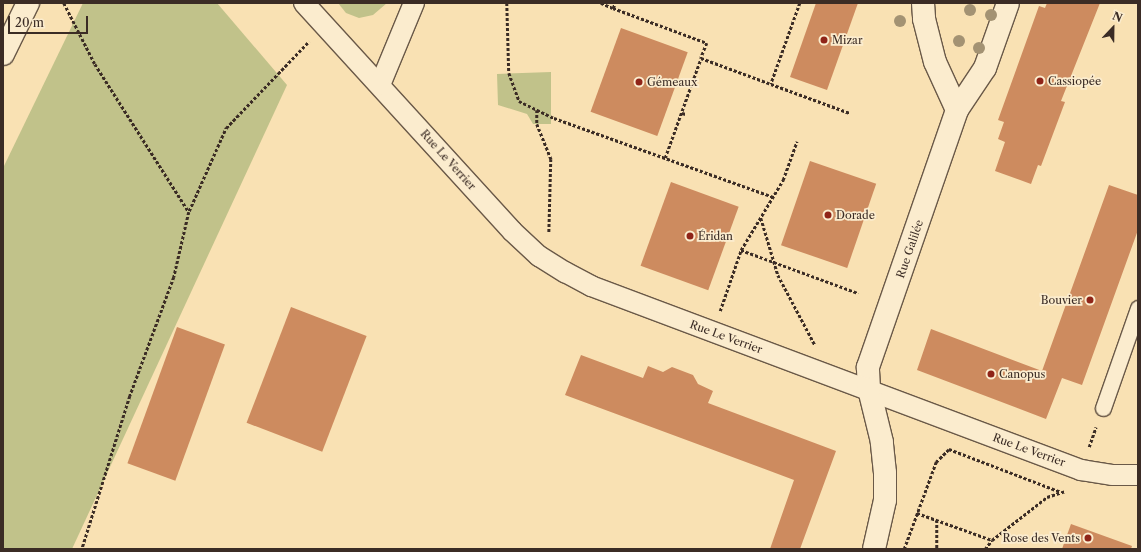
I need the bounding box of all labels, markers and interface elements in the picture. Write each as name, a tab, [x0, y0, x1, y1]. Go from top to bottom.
scale bar	[10, 8, 90, 34]
north arrow	[1093, 8, 1133, 48]
text: N	[1110, 9, 1125, 25]
text: 20 m	[15, 15, 44, 30]
place label: Mizar	[832, 33, 863, 47]
marker: Mizar	[819, 35, 829, 45]
place label: Cassiopée	[1048, 74, 1101, 88]
place label: Gémeaux	[647, 75, 697, 89]
marker: Cassiopée	[1035, 76, 1045, 86]
marker: Gémeaux	[634, 77, 644, 87]
street label: Rue Le Verrier	[417, 127, 479, 193]
place label: Dorade	[836, 208, 875, 222]
marker: Dorade	[823, 210, 833, 220]
street label: Rue Galilée	[894, 218, 926, 280]
place label: Éridan	[698, 229, 733, 243]
marker: Éridan	[685, 231, 695, 241]
place label: Bouvier	[1041, 293, 1082, 307]
marker: Bouvier	[1085, 295, 1095, 305]
street label: Rue Le Verrier	[688, 318, 764, 356]
place label: Canopus	[999, 367, 1045, 381]
marker: Canopus	[986, 369, 996, 379]
street label: Rue Le Verrier	[991, 431, 1067, 469]
place label: Rose des Vents	[1002, 531, 1080, 545]
marker: Rose des Vents	[1083, 533, 1093, 543]

